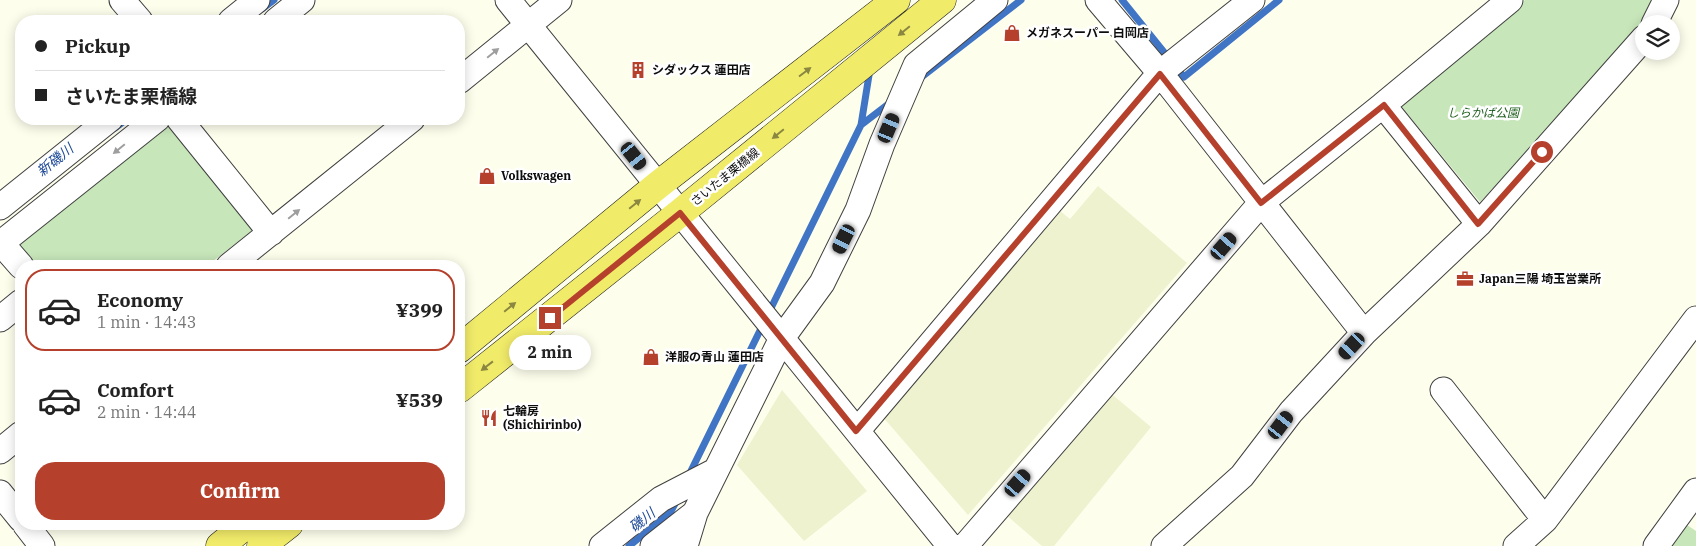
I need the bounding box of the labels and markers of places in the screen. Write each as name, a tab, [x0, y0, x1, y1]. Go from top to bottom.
shop icon: メガネスーパー 白岡店	[1002, 23, 1022, 43]
place label: メガネスーパー 白岡店	[1026, 25, 1149, 40]
building icon: シダックス 蓮田店	[628, 60, 648, 80]
place label: シダックス 蓮田店	[652, 62, 750, 77]
shop icon: Volkswagen	[477, 166, 497, 186]
place label: Volkswagen	[501, 168, 571, 183]
office icon: Japan三陽 埼玉営業所	[1455, 269, 1475, 289]
place label: Japan三陽 埼玉営業所	[1479, 271, 1601, 286]
shop icon: 洋服の青山 蓮田店	[641, 347, 661, 367]
place label: 洋服の青山 蓮田店	[665, 349, 764, 364]
place label: 七輪房 (Shichirinbo)	[503, 403, 582, 432]
restaurant icon: 七輪房 (Shichirinbo)	[479, 408, 499, 428]

